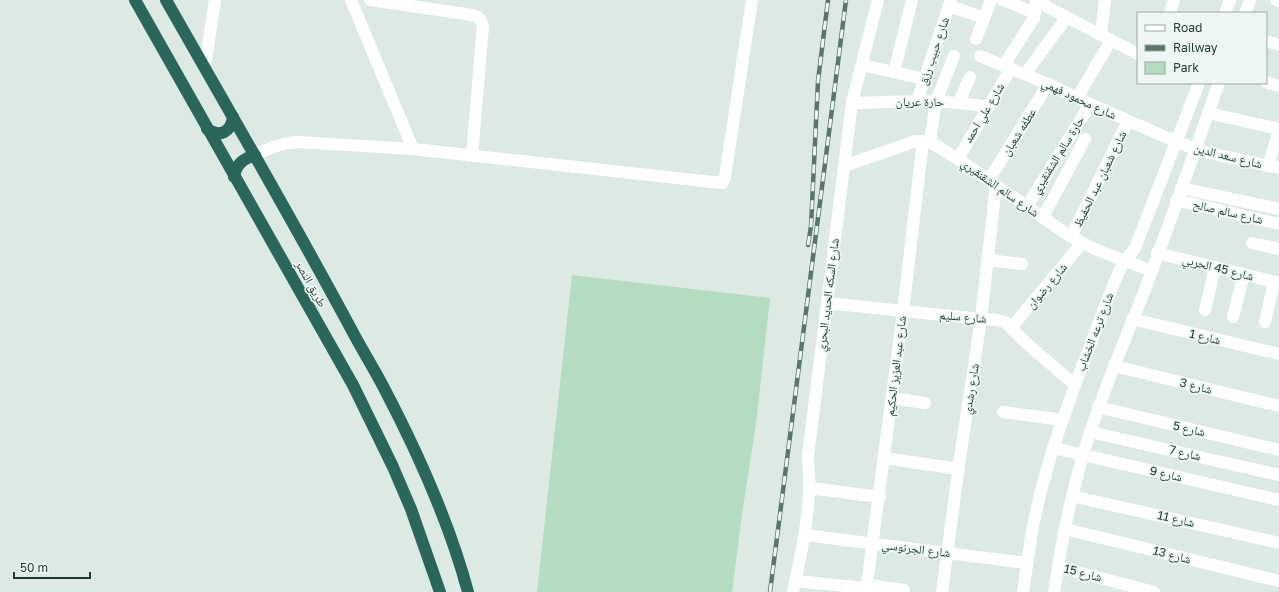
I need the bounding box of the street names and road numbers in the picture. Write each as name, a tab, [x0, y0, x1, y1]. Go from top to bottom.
street label: شارع حبيب رزق	[915, 15, 953, 87]
street label: شارع محمود فهمي	[1038, 75, 1119, 125]
street label: شارع علي احمد	[960, 80, 1010, 147]
street label: حارة عريان	[896, 94, 945, 109]
street label: عطفه شعبان	[998, 105, 1039, 158]
street label: حارة سالم الشقنقيري	[1028, 113, 1090, 198]
street label: شارع شعبان عبد الحفيظ	[1070, 128, 1130, 230]
street label: شارع سعد الدين	[1192, 140, 1264, 172]
street label: شارع سالم الشقنقيري	[957, 155, 1042, 222]
street label: شارع سالم صالح	[1191, 196, 1265, 228]
street label: شارع السكه الحديد البحري	[813, 237, 845, 353]
street label: شارع 45 الحربي	[1180, 251, 1255, 287]
street label: طريق النصر	[292, 257, 330, 310]
street label: شارع رضوان	[1023, 260, 1071, 312]
street label: شارع ترعه الخشاب	[1073, 290, 1117, 374]
street label: شارع سليم	[939, 307, 987, 327]
street label: شارع عبد العزيز الحكيم	[882, 315, 910, 417]
street label: شارع 1	[1188, 326, 1222, 348]
street label: شارع رشدي	[959, 362, 985, 416]
street label: شارع 3	[1178, 374, 1214, 398]
street label: شارع 5	[1171, 418, 1207, 441]
street label: شارع 7	[1168, 442, 1203, 464]
street label: شارع 9	[1148, 462, 1184, 486]
street label: شارع 11	[1156, 507, 1196, 531]
street label: شارع الجرنوسي	[880, 537, 951, 563]
street label: شارع 13	[1151, 543, 1193, 567]
street label: شارع 15	[1062, 561, 1104, 585]

